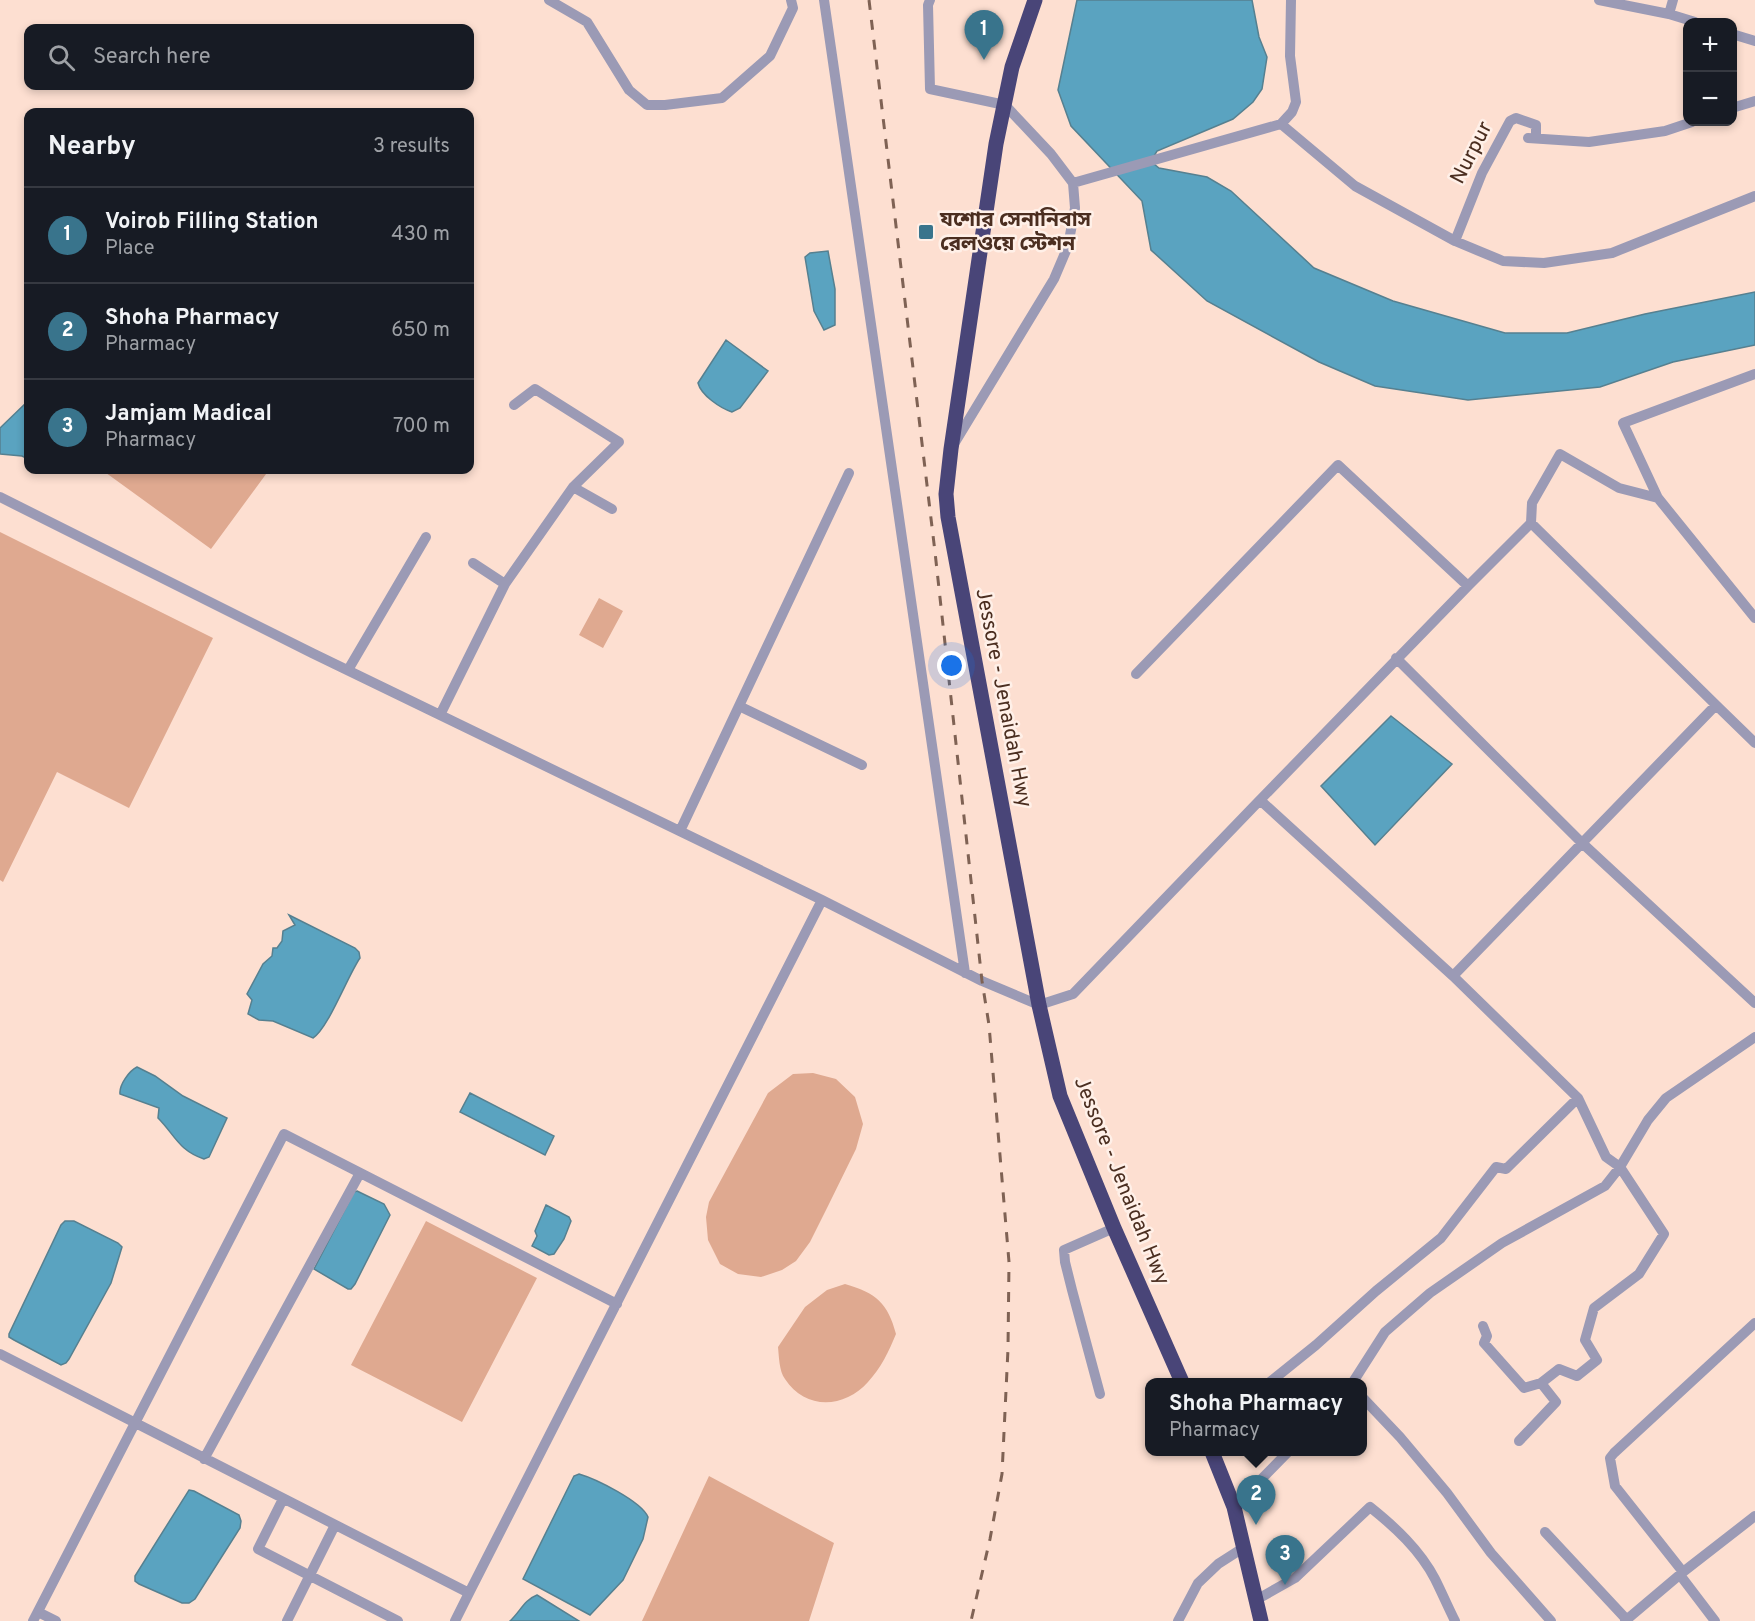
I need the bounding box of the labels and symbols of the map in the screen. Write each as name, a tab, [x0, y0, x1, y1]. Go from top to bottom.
pin: 1	[964, 10, 1004, 60]
street label: Nurpur	[1445, 117, 1499, 189]
place label: যশোর সেনানিবাস রেলওয়ে স্টেশন	[939, 207, 1092, 258]
marker: যশোর সেনানিবাস রেলওয়ে স্টেশন	[917, 223, 935, 241]
street label: Jessore - Jenaidah Hwy	[969, 586, 1037, 810]
your location	[937, 651, 966, 680]
street label: Jessore - Jenaidah Hwy	[1067, 1073, 1175, 1289]
pin: 2	[1236, 1476, 1276, 1525]
pin: 3	[1266, 1536, 1304, 1585]

